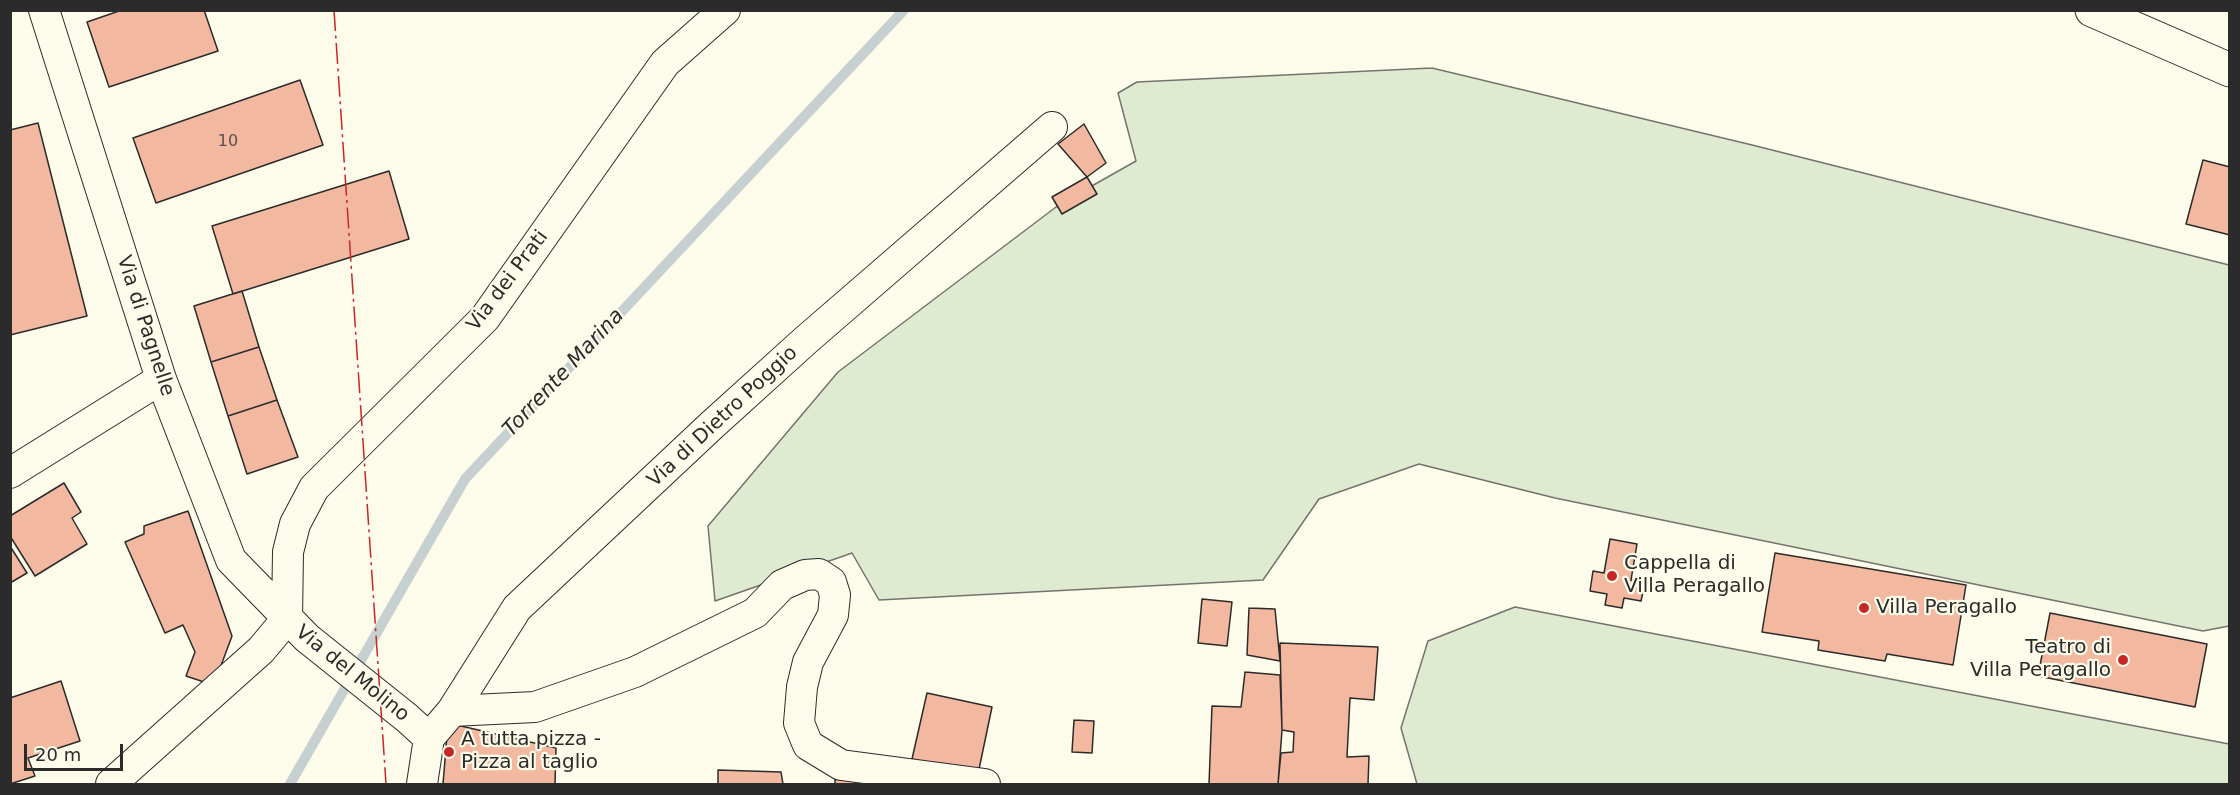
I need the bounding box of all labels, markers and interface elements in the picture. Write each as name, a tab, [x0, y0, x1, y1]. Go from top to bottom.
house number: 10	[218, 132, 238, 152]
street label: Via dei Prati	[462, 226, 554, 336]
street label: Via di Pagnelle	[111, 253, 179, 399]
water label: Torrente Marina	[498, 304, 630, 442]
street label: Via di Dietro Poggio	[643, 341, 803, 493]
place label: Cappella di Villa Peragallo	[1624, 552, 1765, 599]
marker: Cappella di Villa Peragallo	[1605, 569, 1619, 583]
place label: Villa Peragallo	[1876, 596, 2017, 620]
marker: Villa Peragallo	[1857, 601, 1871, 615]
street label: Via del Molino	[290, 621, 414, 727]
place label: Teatro di Villa Peragallo	[1970, 636, 2111, 683]
marker: Teatro di Villa Peragallo	[2116, 653, 2130, 667]
place label: A tutta pizza - Pizza al taglio	[461, 728, 601, 775]
scale bar	[27, 732, 126, 770]
text: 20 m	[35, 744, 81, 765]
marker: A tutta pizza - Pizza al taglio	[442, 745, 456, 759]

